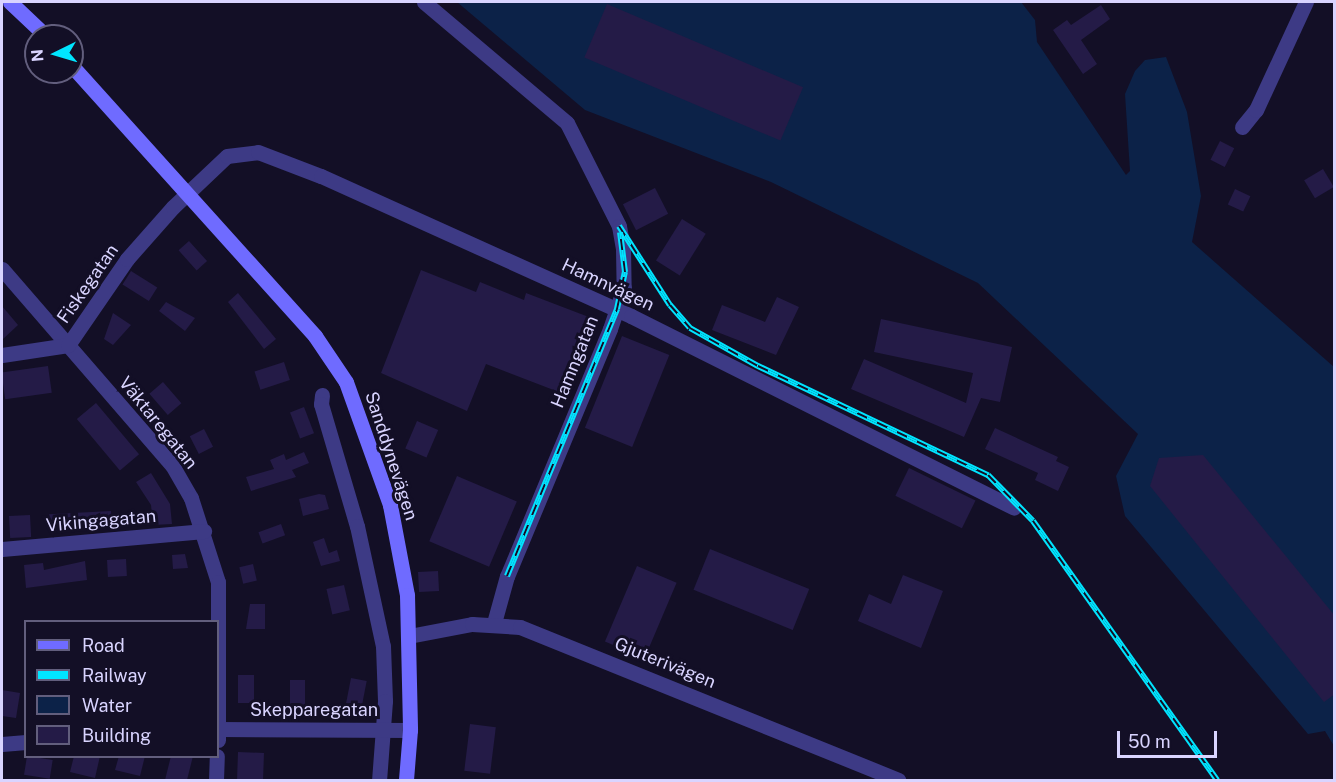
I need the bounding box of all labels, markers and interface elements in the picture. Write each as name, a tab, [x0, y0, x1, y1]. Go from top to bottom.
north arrow	[24, 24, 84, 84]
text: N	[28, 48, 48, 63]
street label: Fiskegatan	[53, 240, 123, 328]
street label: Hamnvägen	[558, 254, 658, 316]
street label: Hamngatan	[547, 313, 603, 411]
street label: Väktaregatan	[114, 372, 202, 474]
street label: Sanddynevägen	[360, 389, 422, 523]
street label: Vikingagatan	[45, 505, 157, 537]
legend	[24, 620, 219, 758]
street label: Gjuterivägen	[611, 633, 719, 693]
text: Road	[82, 635, 125, 656]
text: Railway	[82, 665, 147, 686]
text: Water	[82, 695, 132, 716]
street label: Skepparegatan	[250, 699, 378, 721]
scale bar	[1120, 719, 1220, 757]
text: Building	[82, 725, 151, 746]
text: 50 m	[1128, 731, 1171, 752]

